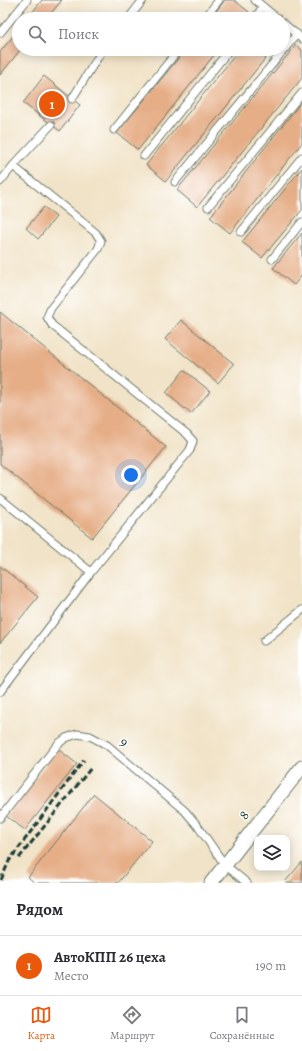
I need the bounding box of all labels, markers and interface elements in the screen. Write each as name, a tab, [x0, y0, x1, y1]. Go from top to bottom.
search box	[12, 12, 290, 56]
icon: search	[26, 23, 48, 45]
text: Поиск	[58, 24, 99, 44]
pin: 1	[39, 89, 65, 119]
your location	[121, 465, 141, 485]
street label: 9	[115, 733, 133, 751]
street label: 8	[234, 806, 254, 824]
map controls	[254, 835, 290, 871]
button: layers	[254, 835, 290, 871]
text: Рядом	[16, 898, 63, 921]
text: АвтоКПП 26 цеха	[54, 947, 166, 967]
text: 1	[27, 957, 31, 974]
text: 190 m	[255, 957, 286, 974]
text: Место	[54, 967, 89, 984]
tab: Карта	[27, 1004, 55, 1043]
tab: Маршрут	[110, 1004, 155, 1043]
tab: Сохранённые	[210, 1004, 275, 1043]

